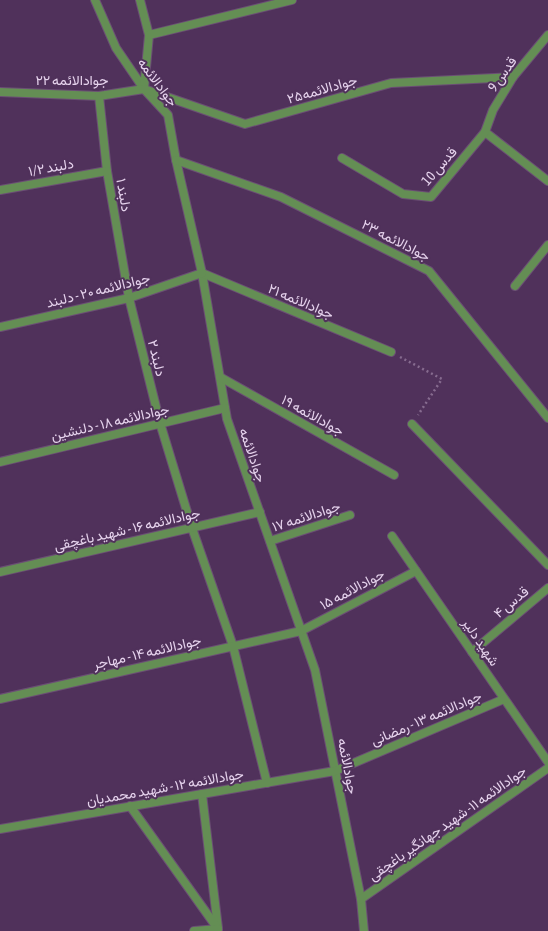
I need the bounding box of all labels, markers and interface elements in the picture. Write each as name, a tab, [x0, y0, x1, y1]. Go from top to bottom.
street label: قدس 9	[484, 53, 521, 95]
street label: جوادالائمه	[134, 55, 181, 110]
street label: جوادالائمه۲۵	[285, 71, 359, 108]
street label: جوادالائمه ۲۲	[36, 72, 108, 89]
street label: قدس 10	[418, 144, 461, 189]
street label: دلبند ۱/۲	[27, 155, 75, 180]
street label: دلبند ۱	[112, 177, 135, 213]
street label: جوادالائمه ۲۳	[359, 216, 433, 265]
street label: جوادالائمه ۲۰ - دلبند	[44, 269, 152, 312]
street label: جوادالائمه ۲۱	[265, 280, 336, 323]
street label: دلبند ۲	[144, 338, 169, 378]
street label: جوادالائمه ۱۹	[278, 391, 347, 440]
street label: جوادالائمه ۱۸ - دلنشین	[49, 401, 171, 444]
street label: جوادالائمه	[235, 426, 270, 485]
street label: جوادالائمه ۱۷	[270, 497, 342, 535]
street label: جوادالائمه ۱۶ - شهید باغچقی	[52, 504, 202, 556]
street label: جوادالائمه ۱۵	[317, 565, 387, 614]
street label: قدس ۴	[490, 583, 532, 622]
street label: شهید دلیر	[458, 614, 503, 669]
street label: جوادالائمه ۱۴ - مهاجر	[90, 632, 203, 673]
street label: جوادالائمه ۱۳ - رمضانی	[368, 687, 484, 749]
street label: جوادالائمه	[334, 737, 361, 795]
street label: جوادالائمه ۱۱- شهید جهانگیر باغچقی	[365, 762, 530, 885]
street label: جوادالائمه ۱۲ - شهید محمدیان	[85, 765, 245, 810]

